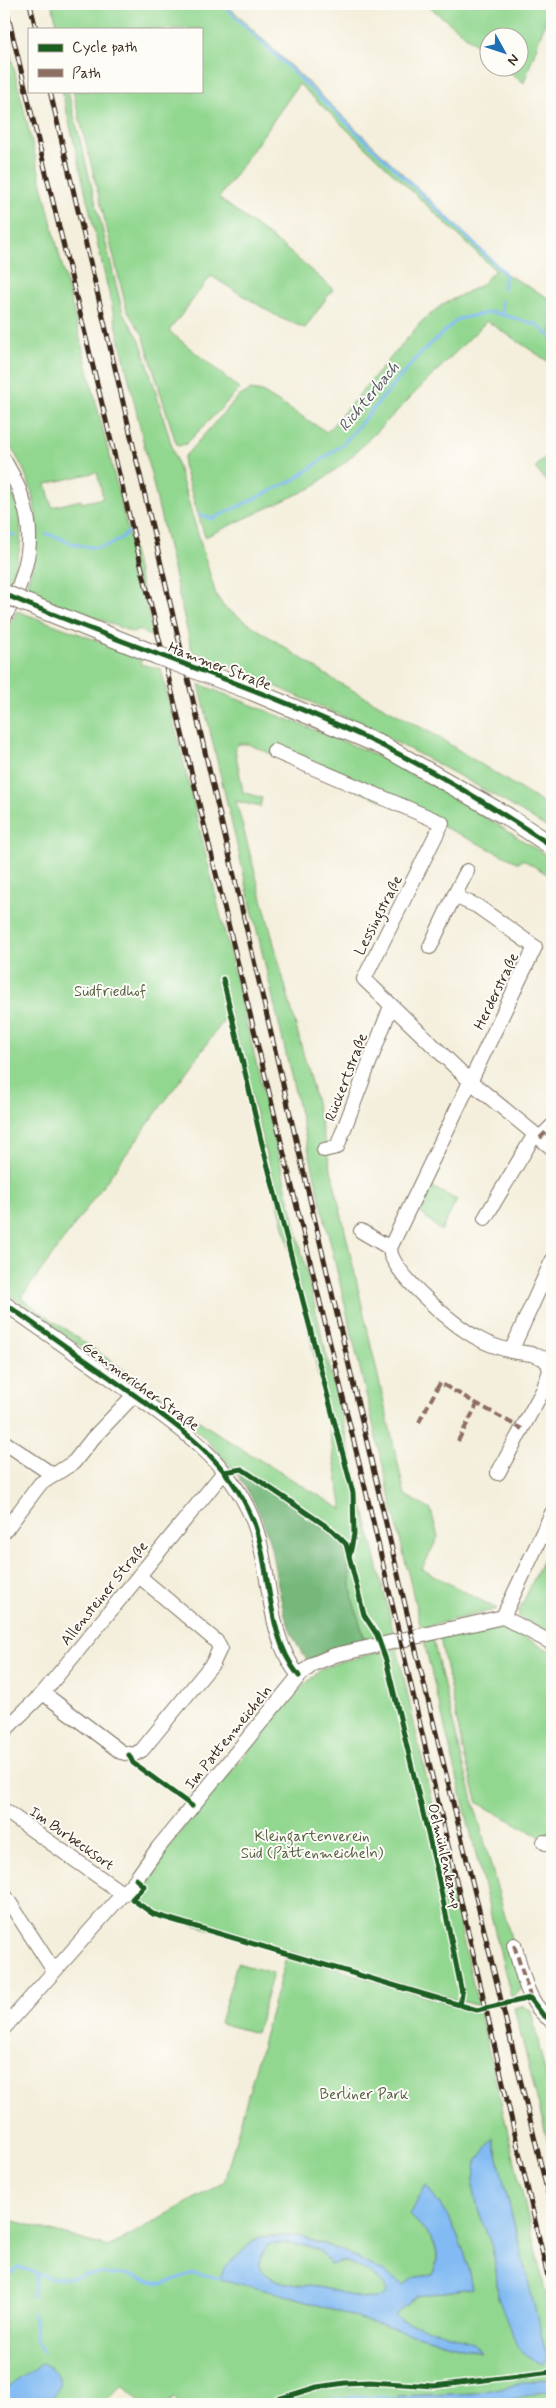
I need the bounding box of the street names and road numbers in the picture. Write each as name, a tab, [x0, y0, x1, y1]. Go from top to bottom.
street label: Hammer Straße	[165, 638, 274, 696]
street label: Lessingstraße	[350, 872, 409, 959]
street label: Herderstraße	[470, 949, 524, 1033]
street label: Rückertstraße	[321, 1030, 373, 1124]
street label: Gemmericher Straße	[78, 1337, 203, 1436]
street label: Allensteiner Straße	[56, 1537, 153, 1650]
street label: Im Pattenmeicheln	[181, 1681, 277, 1794]
street label: Im Burbecksort	[25, 1802, 118, 1876]
street label: Oelmühlenkamp	[422, 1802, 466, 1911]

